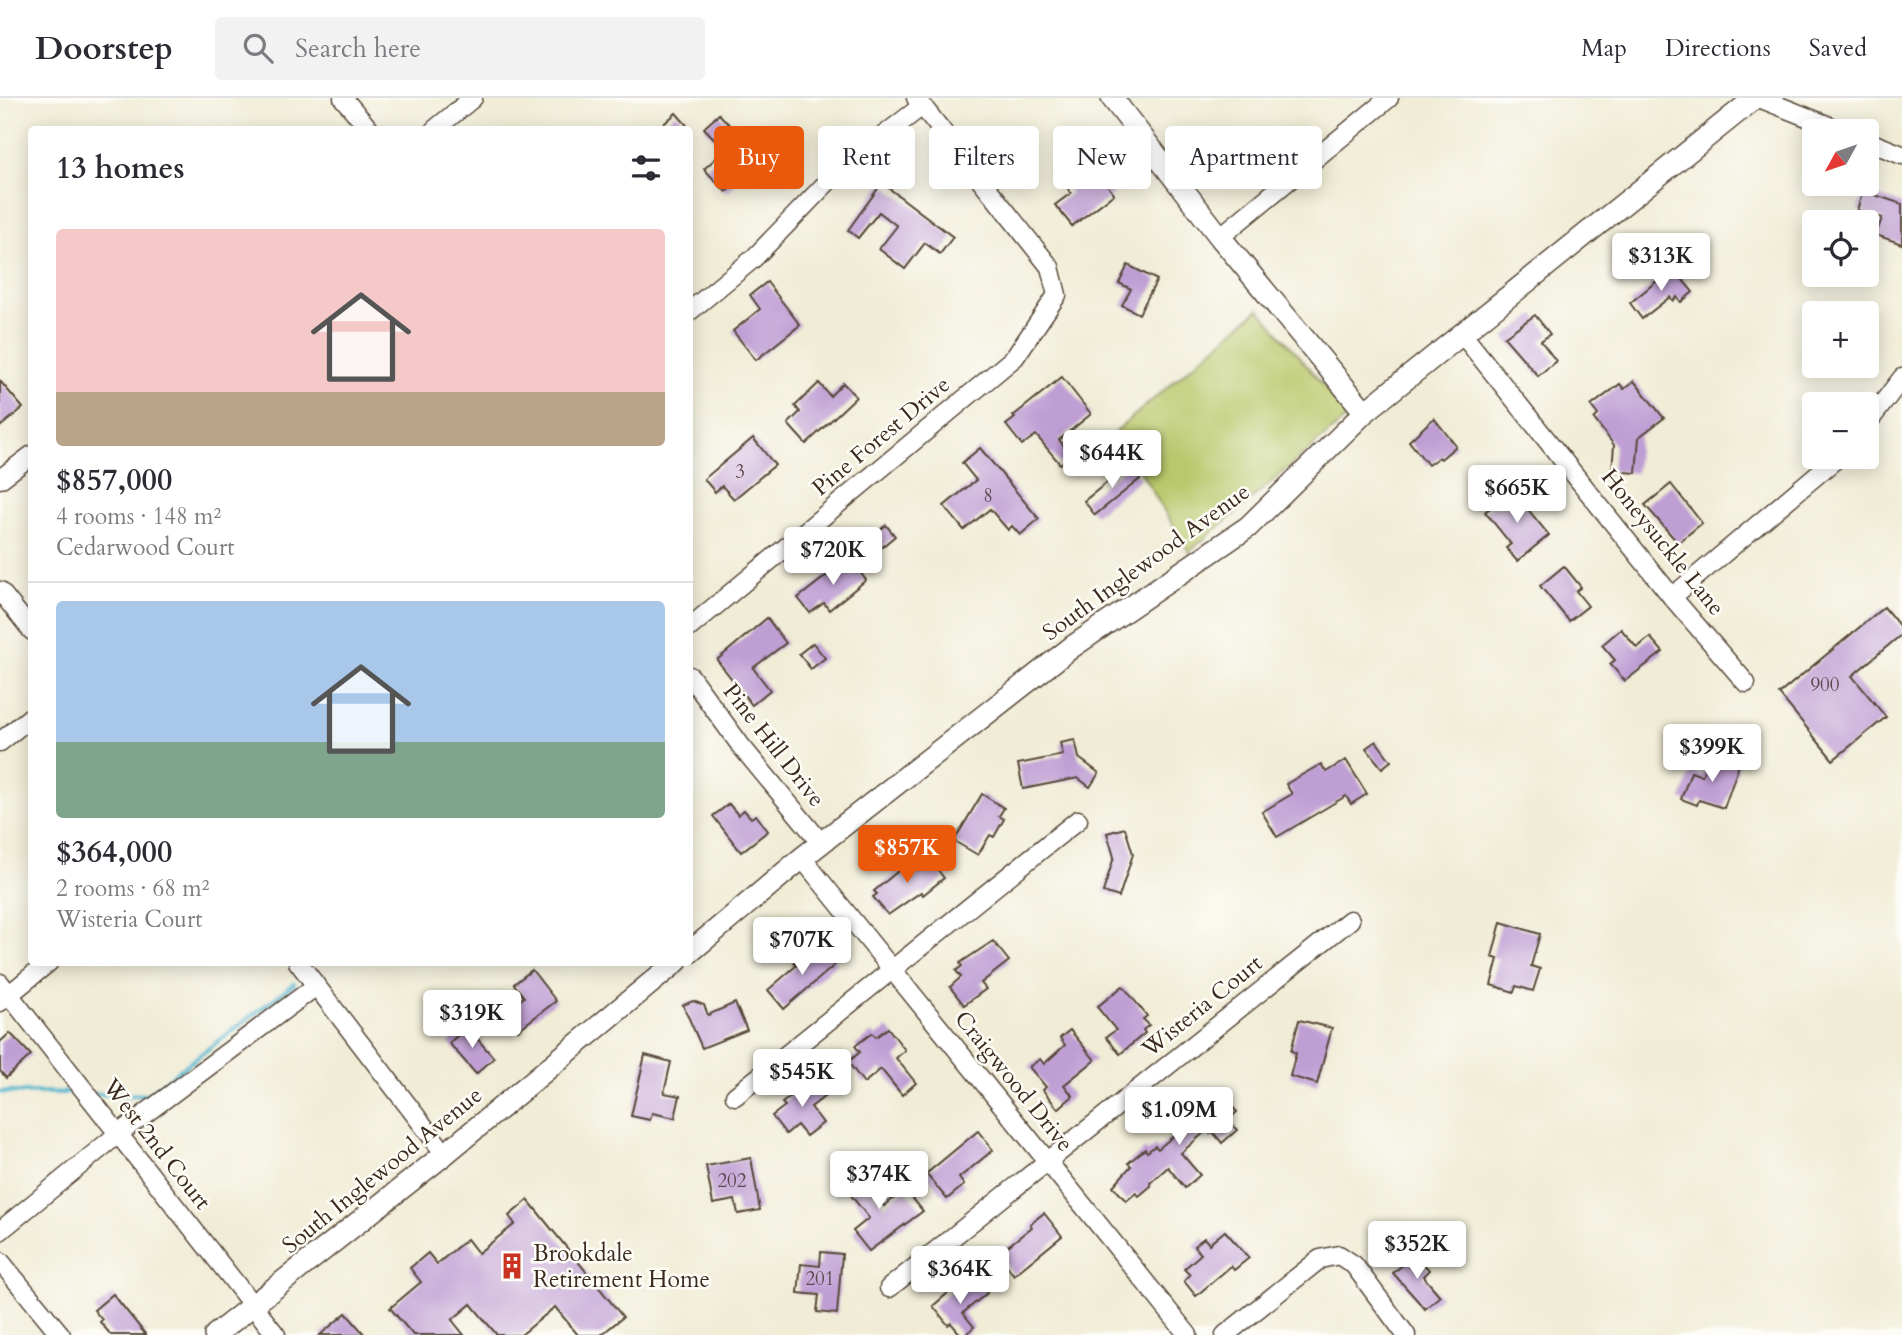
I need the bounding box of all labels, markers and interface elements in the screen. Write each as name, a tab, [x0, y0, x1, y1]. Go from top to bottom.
search box	[215, 17, 705, 80]
text: Doorstep	[35, 26, 173, 71]
icon: search	[239, 29, 277, 67]
text: Search here	[295, 31, 421, 66]
text: Map	[1581, 32, 1627, 65]
text: Directions	[1665, 32, 1771, 65]
text: Saved	[1809, 32, 1867, 65]
north arrow	[1802, 119, 1880, 196]
map controls	[1802, 119, 1879, 469]
chip: Buy	[714, 126, 804, 189]
chip: Rent	[818, 126, 915, 189]
chip: Filters	[929, 126, 1039, 189]
chip: New	[1053, 126, 1151, 189]
chip: Apartment	[1165, 126, 1322, 189]
text: 13 homes	[56, 148, 185, 189]
icon: filters	[627, 149, 665, 187]
button: locate	[1802, 210, 1879, 287]
pin: $313K	[1612, 234, 1710, 293]
text: $313K	[1628, 240, 1694, 271]
icon: home	[298, 274, 424, 400]
button: +	[1802, 301, 1879, 378]
street label: Pine Forest Drive	[806, 369, 956, 503]
button: −	[1802, 392, 1879, 469]
pin: $644K	[1063, 430, 1161, 490]
text: $644K	[1079, 437, 1145, 468]
house number: 3	[735, 459, 745, 485]
text: $857,000	[56, 460, 172, 501]
street label: Honeysuckle Lane	[1594, 462, 1732, 622]
pin: $665K	[1468, 466, 1566, 525]
text: $665K	[1484, 472, 1550, 503]
street label: South Inglewood Avenue	[1036, 476, 1256, 648]
house number: 8	[983, 483, 993, 509]
text: 4 rooms · 148 m²	[56, 501, 221, 532]
pin: $720K	[784, 528, 882, 587]
text: Cedarwood Court	[56, 532, 235, 563]
text: $720K	[800, 534, 866, 565]
icon: home	[298, 646, 424, 772]
house number: 900	[1810, 672, 1840, 698]
street label: Pine Hill Drive	[716, 677, 832, 813]
pin: $399K	[1663, 724, 1761, 784]
text: $399K	[1679, 731, 1745, 762]
pin: $857K	[858, 826, 956, 885]
text: $364,000	[56, 832, 172, 873]
text: $857K	[874, 832, 940, 863]
text: 2 rooms · 68 m²	[56, 873, 209, 904]
text: Wisteria Court	[56, 904, 203, 935]
pin: $707K	[753, 918, 851, 977]
text: $707K	[769, 924, 835, 955]
street label: Wisteria Court	[1135, 948, 1269, 1065]
pin: $319K	[423, 990, 521, 1050]
text: $319K	[439, 997, 505, 1028]
street label: Craigwood Drive	[948, 1004, 1080, 1158]
pin: $545K	[753, 1049, 851, 1109]
text: $545K	[769, 1056, 835, 1087]
street label: West 2nd Court	[95, 1071, 218, 1216]
street label: South Inglewood Avenue	[275, 1080, 489, 1260]
pin: $1.09M	[1122, 1088, 1236, 1147]
text: $1.09M	[1141, 1094, 1217, 1125]
pin: $374K	[830, 1152, 928, 1211]
text: $374K	[846, 1158, 912, 1189]
house number: 202	[717, 1168, 747, 1194]
pin: $352K	[1368, 1222, 1466, 1281]
text: $352K	[1384, 1228, 1450, 1259]
place label: Brookdale Retirement Home	[533, 1238, 710, 1295]
pin: $364K	[911, 1246, 1009, 1306]
building icon: Brookdale Retirement Home	[497, 1251, 527, 1281]
text: $364K	[927, 1253, 993, 1284]
house number: 201	[805, 1266, 835, 1292]

